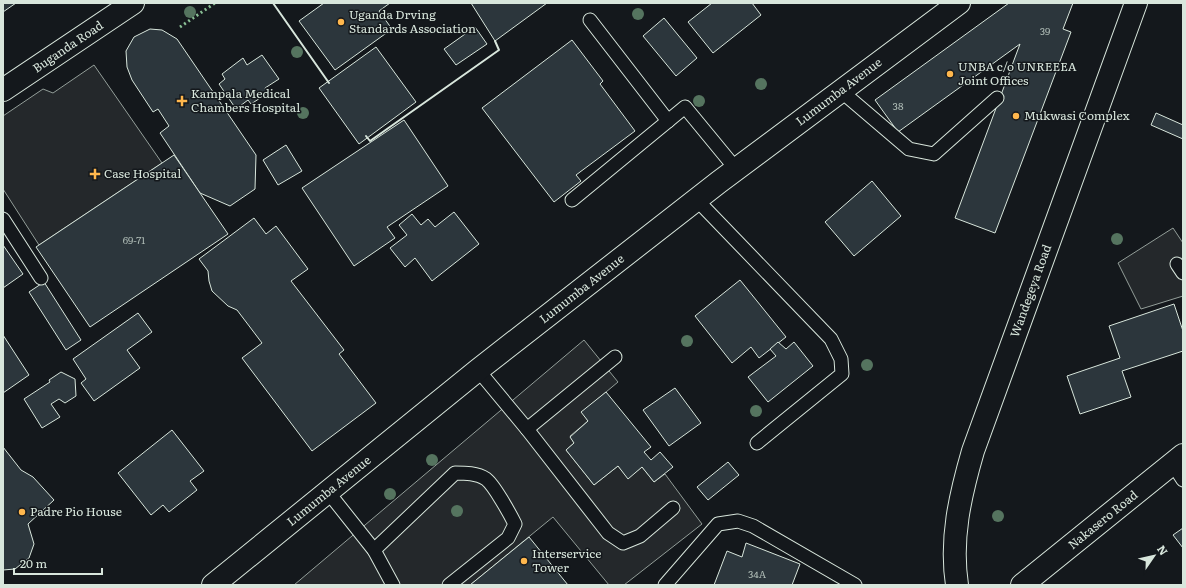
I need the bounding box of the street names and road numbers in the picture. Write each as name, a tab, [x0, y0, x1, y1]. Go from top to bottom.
street label: Buganda Road	[29, 16, 107, 76]
street label: Lumumba Avenue	[792, 53, 885, 130]
street label: Wandegeya Road	[1005, 241, 1055, 340]
street label: Lumumba Avenue	[535, 249, 628, 327]
street label: Lumumba Avenue	[282, 451, 374, 530]
street label: Nakasero Road	[1064, 485, 1142, 553]

